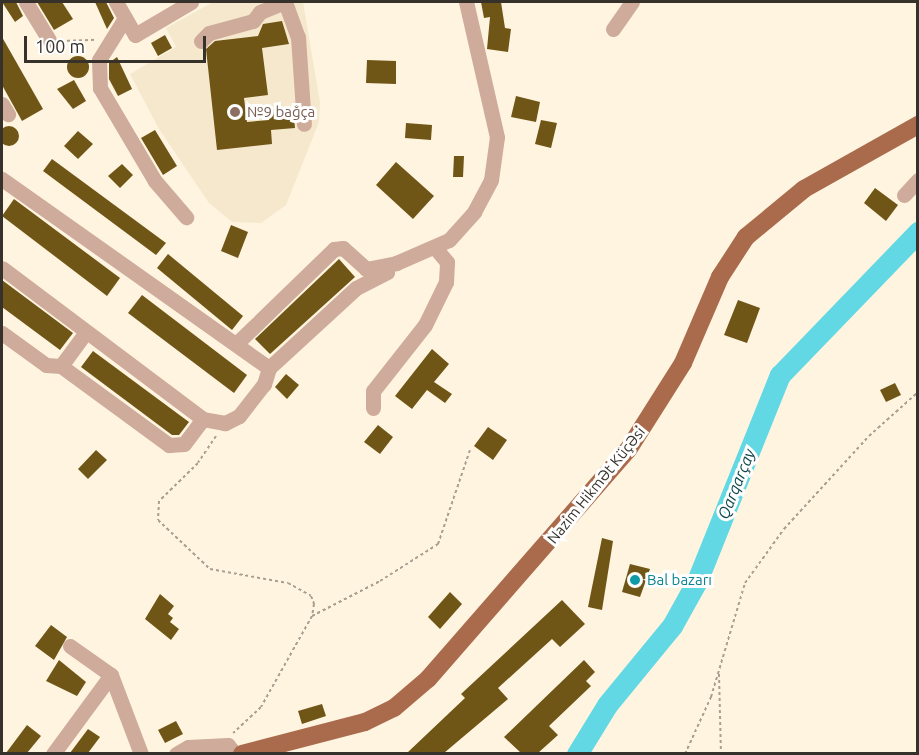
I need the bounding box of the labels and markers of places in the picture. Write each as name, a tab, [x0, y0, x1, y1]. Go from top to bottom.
place label: №9 bağça	[247, 103, 315, 121]
marker: №9 bağça	[228, 105, 242, 119]
place label: Bal bazarı	[647, 571, 712, 589]
marker: Bal bazarı	[628, 573, 642, 587]

